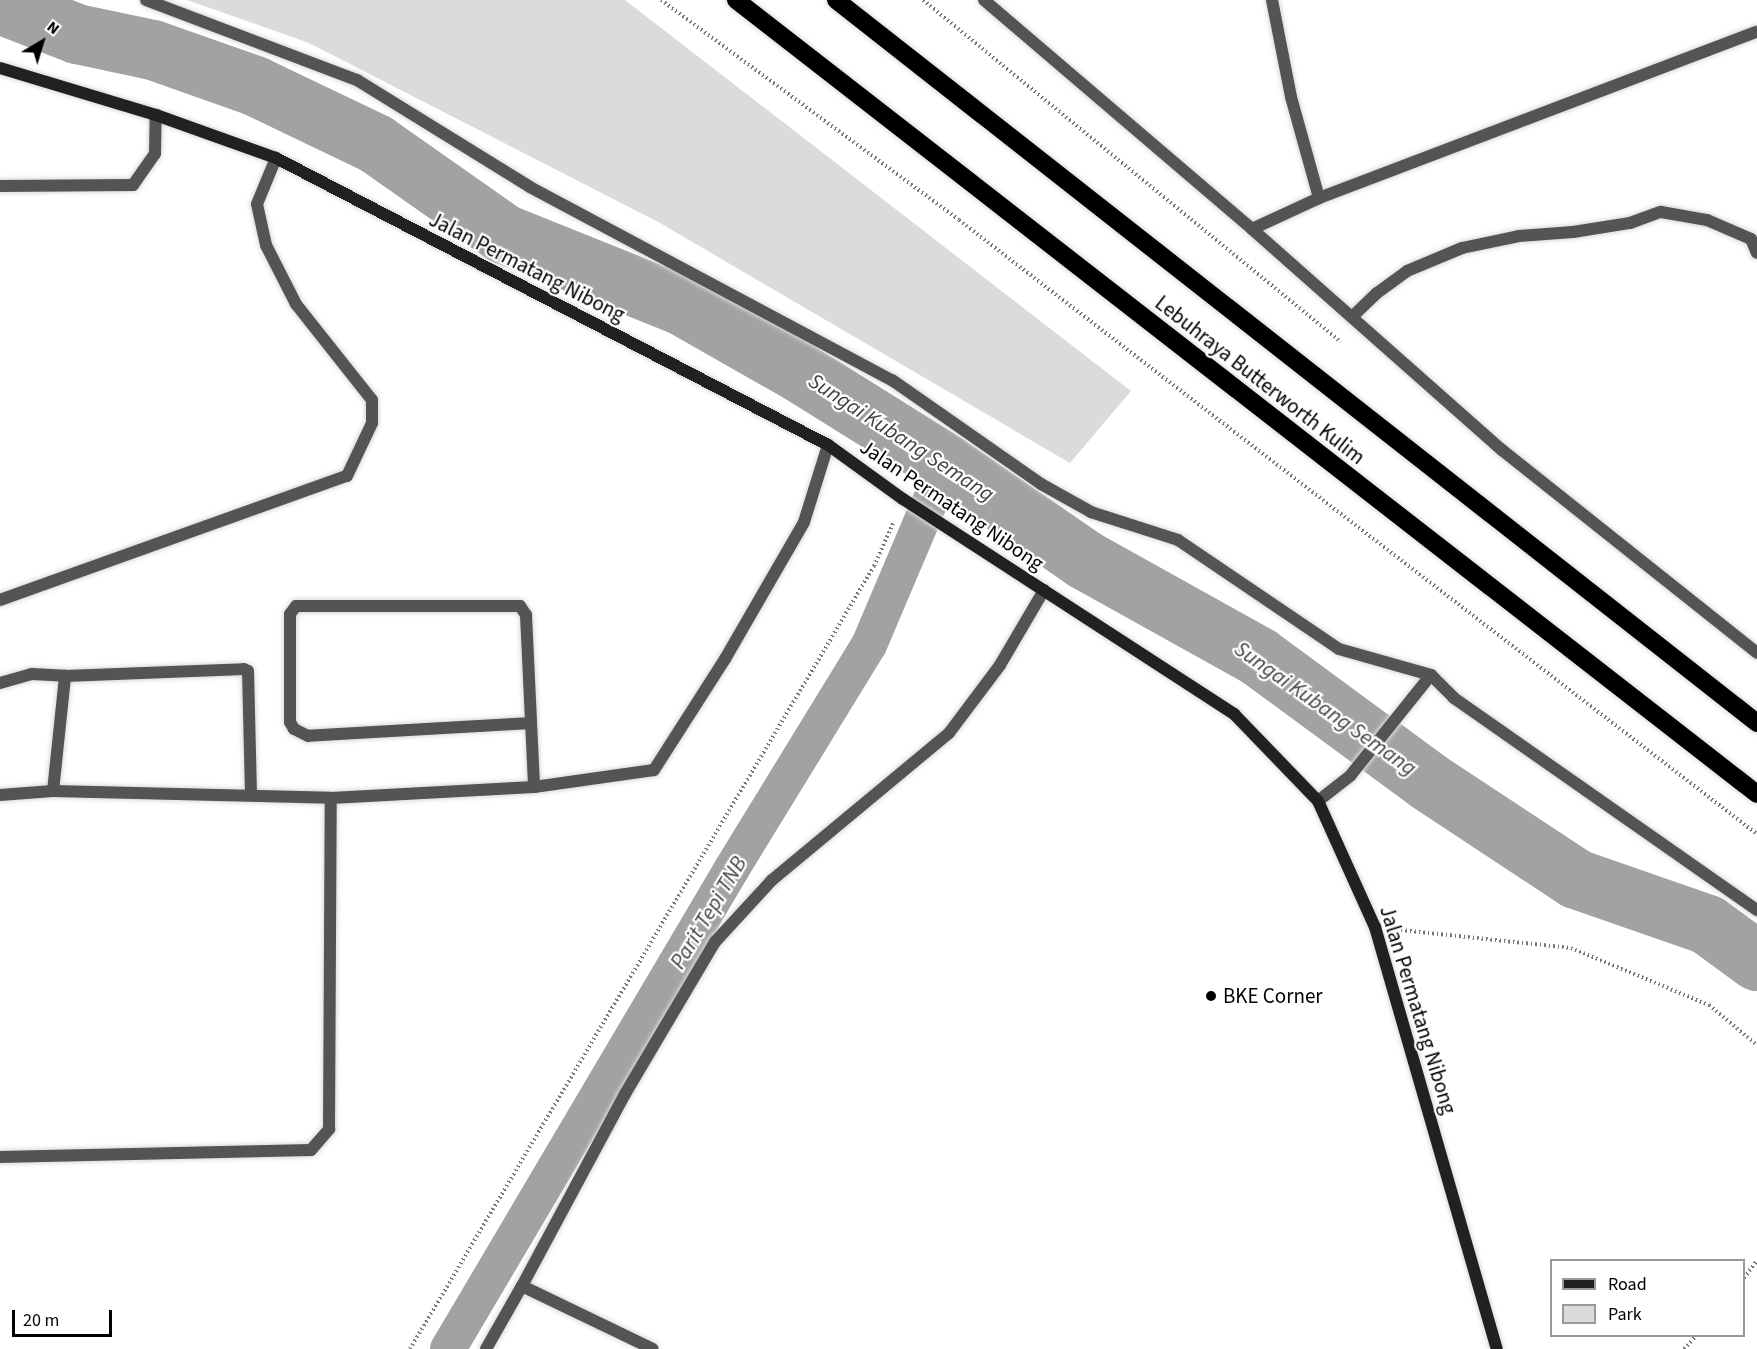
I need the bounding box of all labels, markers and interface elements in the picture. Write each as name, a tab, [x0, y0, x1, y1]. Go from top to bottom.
north arrow	[12, 12, 72, 72]
text: N	[42, 16, 64, 40]
street label: Jalan Permatang Nibong	[425, 207, 629, 327]
street label: Lebuhraya Butterworth Kulim	[1150, 290, 1370, 470]
water label: Sungai Kubang Semang	[803, 368, 999, 508]
street label: Jalan Permatang Nibong	[855, 434, 1049, 576]
water label: Sungai Kubang Semang	[1229, 636, 1421, 782]
water label: Parit Tepi TNB	[665, 852, 753, 974]
street label: Jalan Permatang Nibong	[1374, 903, 1462, 1117]
place label: BKE Corner	[1223, 983, 1323, 1009]
marker: BKE Corner	[1204, 989, 1218, 1003]
legend	[1550, 1259, 1745, 1337]
text: Road	[1608, 1272, 1647, 1297]
scale bar	[15, 1298, 116, 1336]
text: Park	[1608, 1302, 1642, 1327]
text: 20 m	[23, 1308, 59, 1333]

